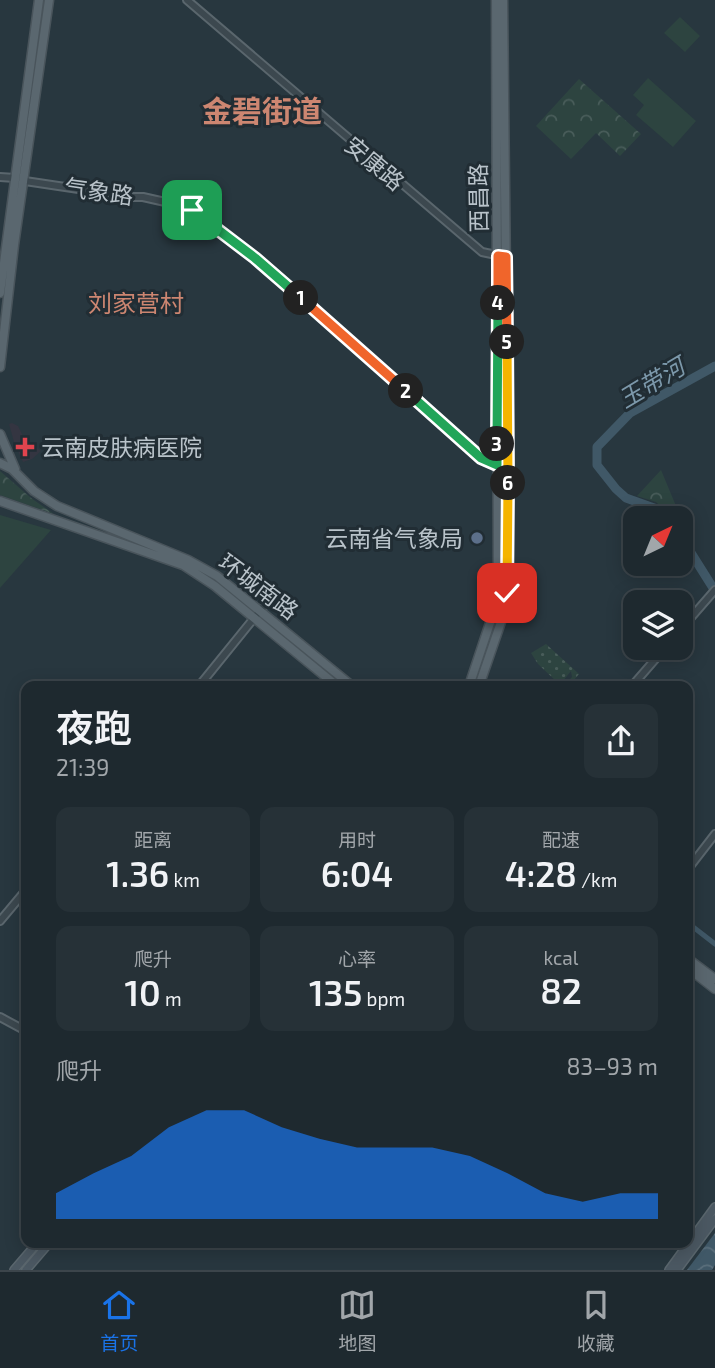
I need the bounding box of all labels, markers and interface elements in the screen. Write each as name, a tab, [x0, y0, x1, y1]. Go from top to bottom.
district label: 金碧街道	[202, 92, 322, 128]
street label: 安康路	[340, 130, 410, 196]
street label: 西昌路	[463, 163, 493, 233]
street label: 气象路	[63, 172, 135, 210]
pin	[162, 180, 222, 240]
icon: arrive	[173, 191, 211, 229]
pin: 1	[284, 280, 318, 316]
text: 1	[296, 286, 305, 309]
pin: 4	[480, 286, 516, 320]
district label: 刘家营村	[88, 288, 184, 317]
text: 4	[491, 291, 504, 314]
pin: 5	[490, 324, 524, 360]
text: 5	[501, 330, 512, 353]
water label: 玉带河	[613, 349, 693, 413]
pin: 2	[388, 374, 424, 408]
text: 2	[400, 379, 411, 402]
pin: 3	[480, 426, 514, 462]
text: 3	[491, 432, 502, 455]
place label: 云南皮肤病医院	[41, 433, 202, 461]
marker: 云南皮肤病医院	[15, 437, 35, 457]
pin: 6	[490, 466, 526, 500]
text: 6	[502, 471, 513, 494]
north arrow	[623, 506, 693, 576]
map controls	[623, 506, 693, 660]
place label: 云南省气象局	[325, 524, 463, 552]
marker: 云南省气象局	[469, 530, 485, 546]
street label: 环城南路	[214, 547, 304, 625]
pin	[477, 563, 537, 623]
icon: check	[488, 574, 526, 612]
button: layers	[623, 590, 693, 660]
text: 夜跑	[56, 704, 132, 750]
button: share	[584, 704, 658, 778]
text: 21:39	[56, 753, 109, 781]
text: 距离	[134, 828, 172, 851]
text: 用时	[338, 828, 376, 851]
text: 配速	[542, 828, 580, 851]
text: 1.36	[106, 852, 169, 894]
text: 6:04	[321, 852, 393, 894]
text: 4:28	[505, 852, 577, 894]
text: km	[169, 868, 200, 891]
text: /km	[577, 868, 617, 891]
text: kcal	[544, 946, 578, 969]
text: 爬升	[134, 947, 172, 970]
text: 心率	[338, 947, 376, 970]
text: 82	[540, 969, 582, 1011]
text: 10	[124, 971, 161, 1013]
text: 135	[309, 971, 362, 1013]
text: m	[161, 987, 182, 1010]
text: bpm	[362, 987, 405, 1010]
text: 83–93 m	[566, 1052, 658, 1080]
text: 爬升	[56, 1056, 102, 1084]
tab: 首页	[100, 1286, 138, 1355]
tab: 地图	[338, 1286, 377, 1355]
tab: 收藏	[577, 1286, 615, 1355]

